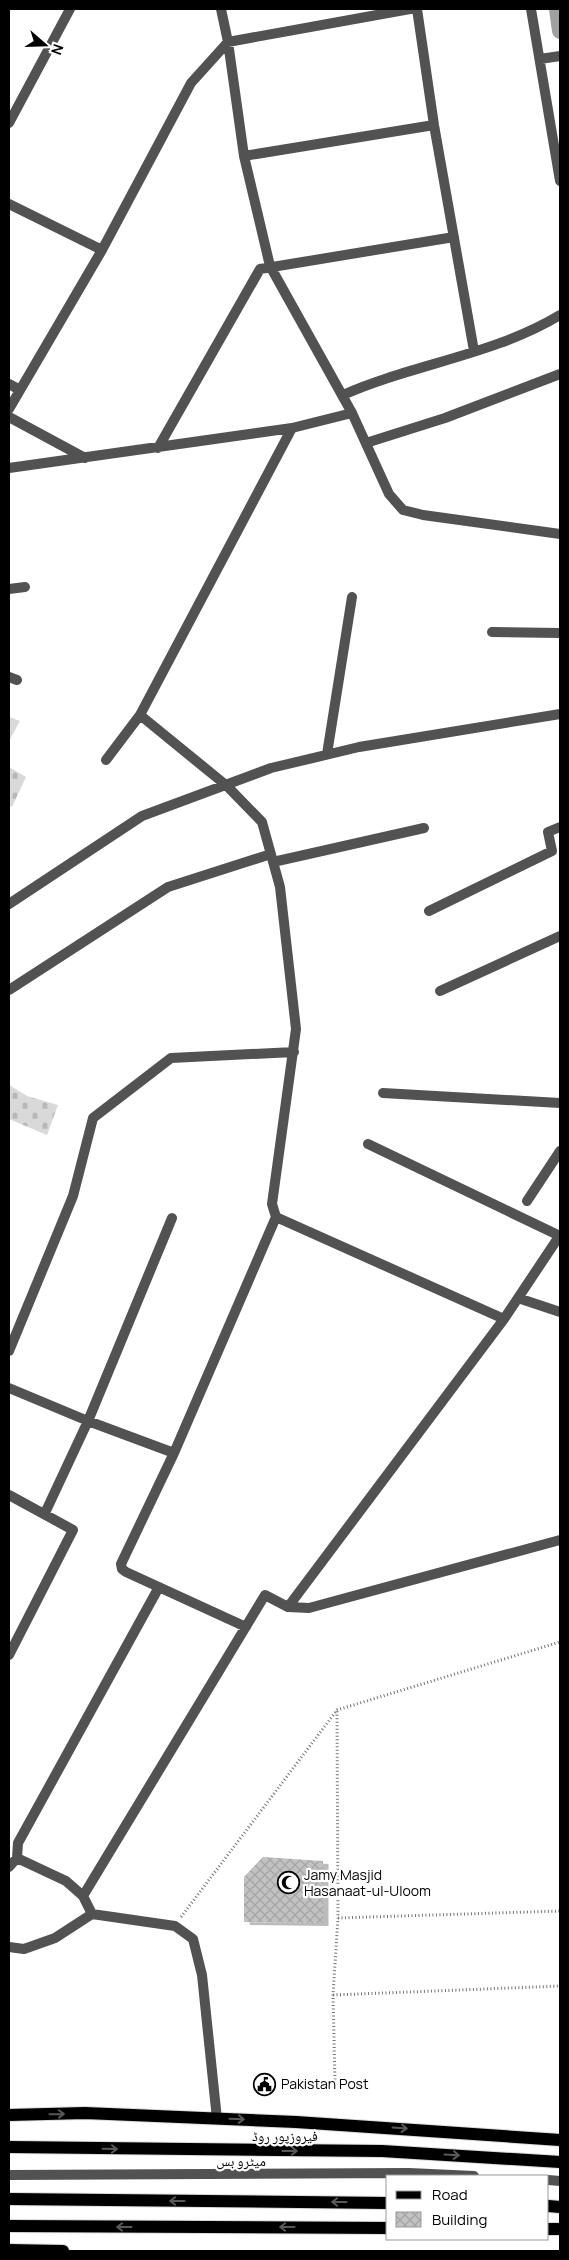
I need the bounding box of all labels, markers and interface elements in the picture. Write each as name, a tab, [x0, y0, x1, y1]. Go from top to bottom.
north arrow	[20, 20, 70, 70]
text: N	[47, 42, 68, 58]
place label: Jamy Masjid Hasanaat-ul-Uloom	[304, 1865, 431, 1900]
mosque icon: Jamy Masjid Hasanaat-ul-Uloom	[276, 1871, 300, 1895]
public building icon: Pakistan Post	[253, 2072, 277, 2096]
place label: Pakistan Post	[281, 2074, 369, 2093]
one-way arrow	[49, 2109, 65, 2119]
one-way arrow	[229, 2115, 245, 2124]
one-way arrow	[391, 2124, 407, 2133]
street label: فیروزپور روڈ	[252, 2126, 318, 2145]
one-way arrow	[102, 2144, 118, 2154]
one-way arrow	[282, 2146, 298, 2156]
street label: میٹرو بس	[216, 2151, 266, 2170]
one-way arrow	[444, 2151, 460, 2160]
legend	[386, 2175, 549, 2240]
text: Road	[432, 2184, 468, 2205]
one-way arrow	[169, 2196, 185, 2206]
one-way arrow	[331, 2197, 348, 2207]
text: Building	[432, 2209, 487, 2230]
one-way arrow	[116, 2222, 132, 2231]
one-way arrow	[279, 2222, 295, 2232]

